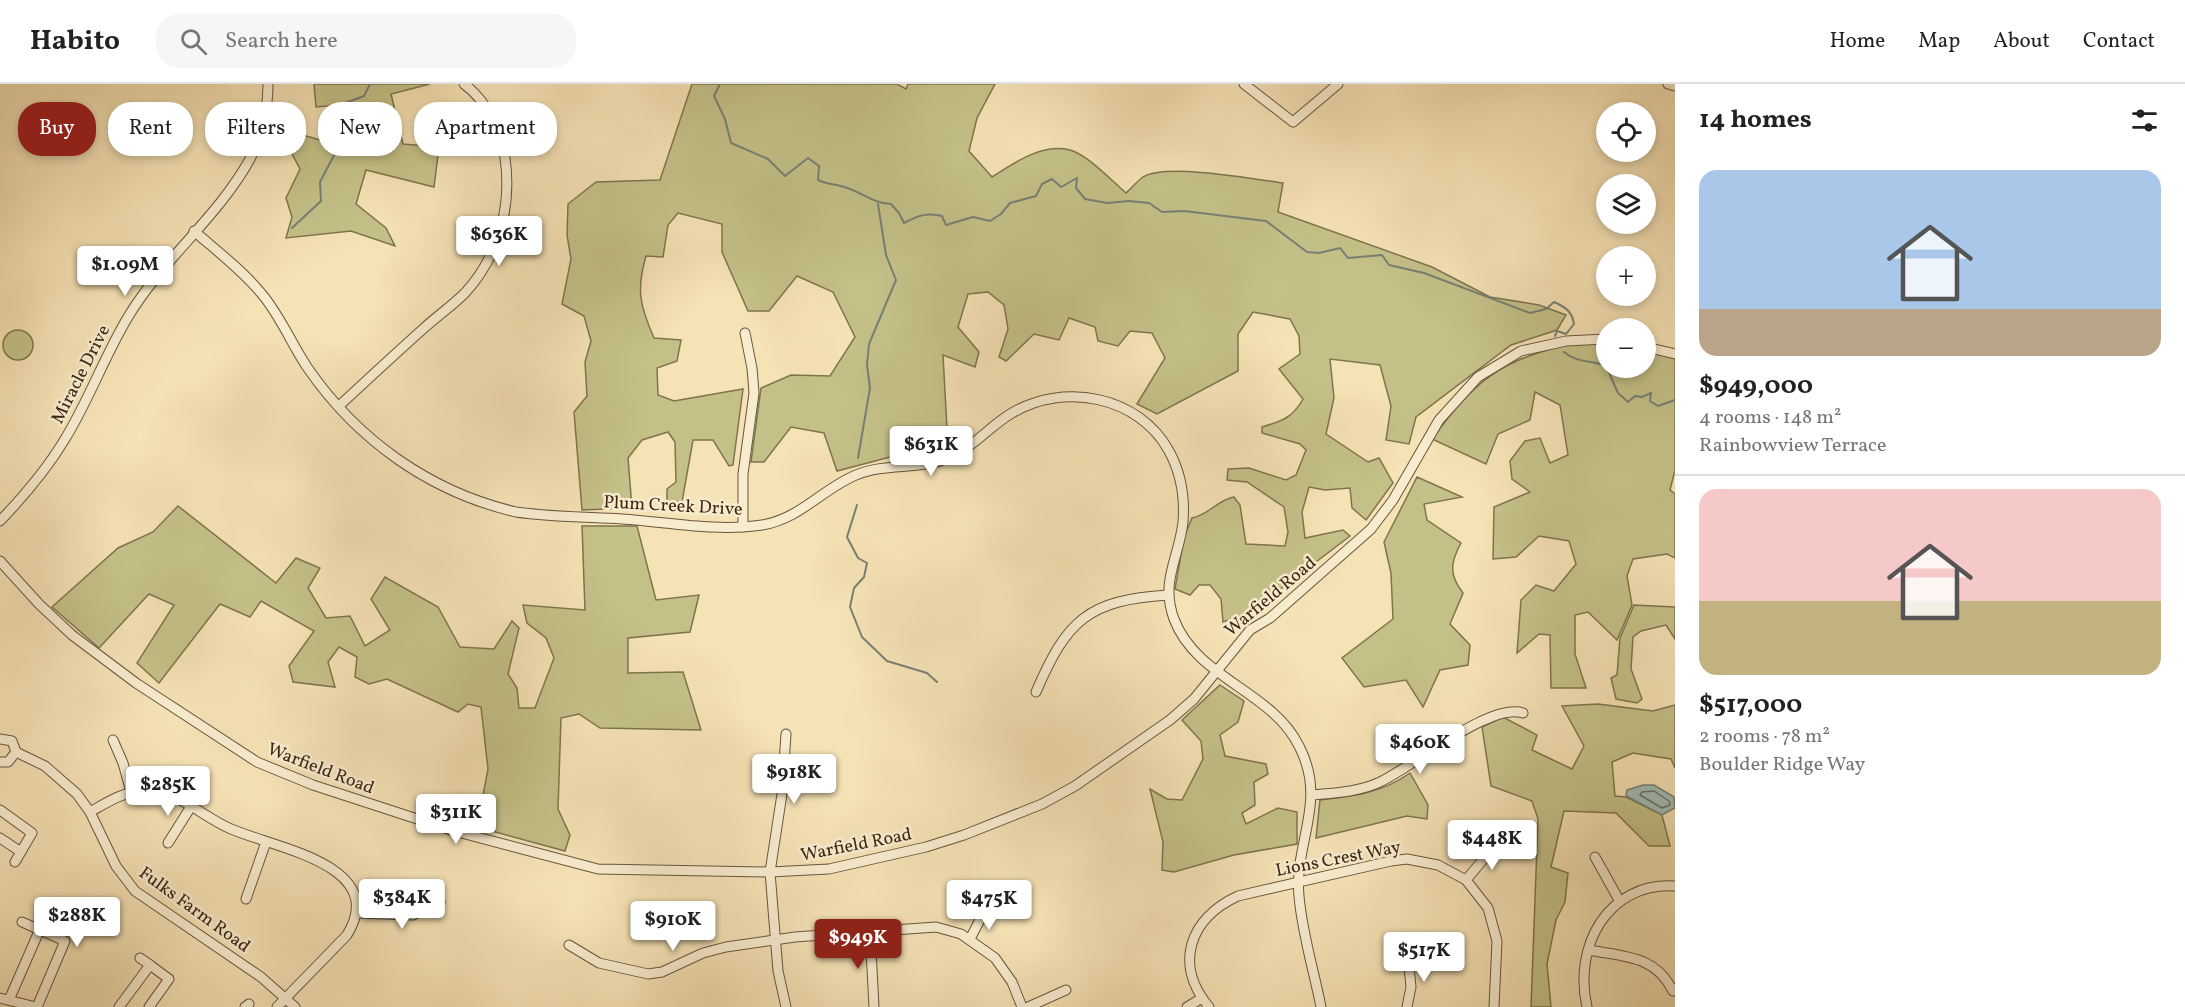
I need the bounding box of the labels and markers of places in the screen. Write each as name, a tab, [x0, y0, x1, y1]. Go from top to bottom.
pin: $636K	[457, 216, 541, 267]
pin: $1.09M	[76, 246, 174, 297]
pin: $631K	[889, 426, 973, 477]
pin: $460K	[1378, 724, 1462, 775]
pin: $918K	[752, 754, 836, 805]
pin: $285K	[126, 766, 210, 817]
pin: $311K	[414, 794, 498, 845]
pin: $448K	[1450, 820, 1534, 871]
pin: $384K	[360, 879, 444, 930]
pin: $475K	[947, 880, 1031, 931]
pin: $288K	[35, 897, 119, 948]
pin: $910K	[631, 901, 715, 952]
pin: $949K	[816, 919, 900, 970]
pin: $517K	[1382, 932, 1466, 983]

